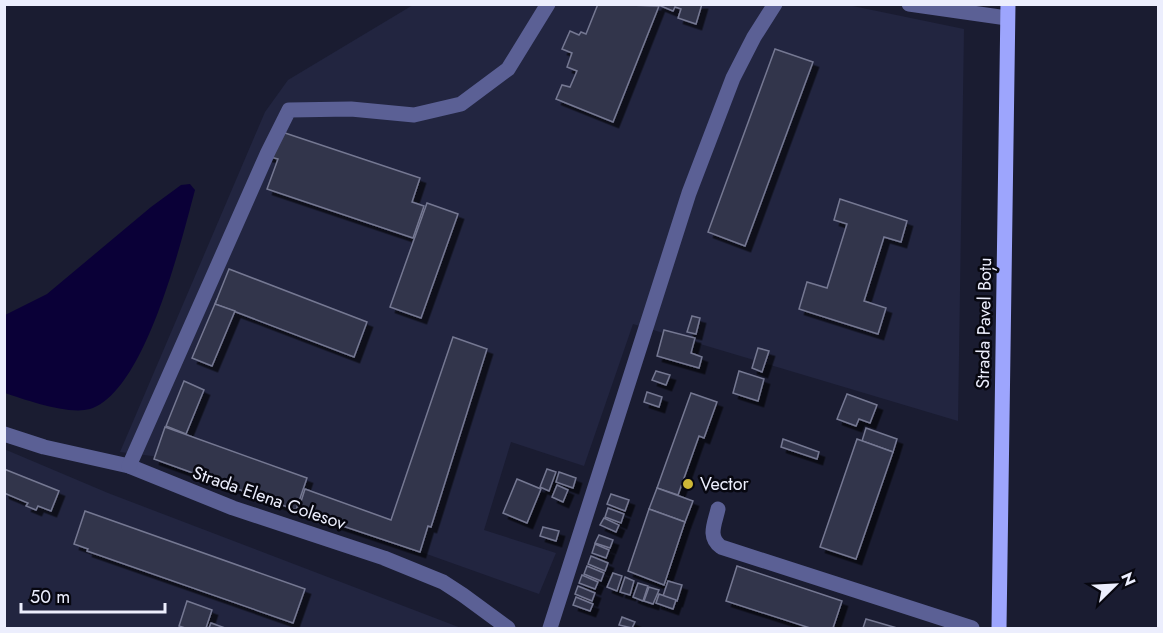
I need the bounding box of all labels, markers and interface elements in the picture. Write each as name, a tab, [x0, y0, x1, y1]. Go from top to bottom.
street label: Strada Pavel Boțu	[970, 257, 998, 389]
street label: Strada Elena Colesov	[189, 460, 349, 536]
place label: Vector	[700, 471, 749, 497]
marker: Vector	[681, 477, 695, 491]
north arrow	[1085, 555, 1145, 615]
text: N	[1115, 569, 1141, 590]
scale bar	[21, 576, 165, 614]
text: 50 m	[30, 584, 70, 610]

